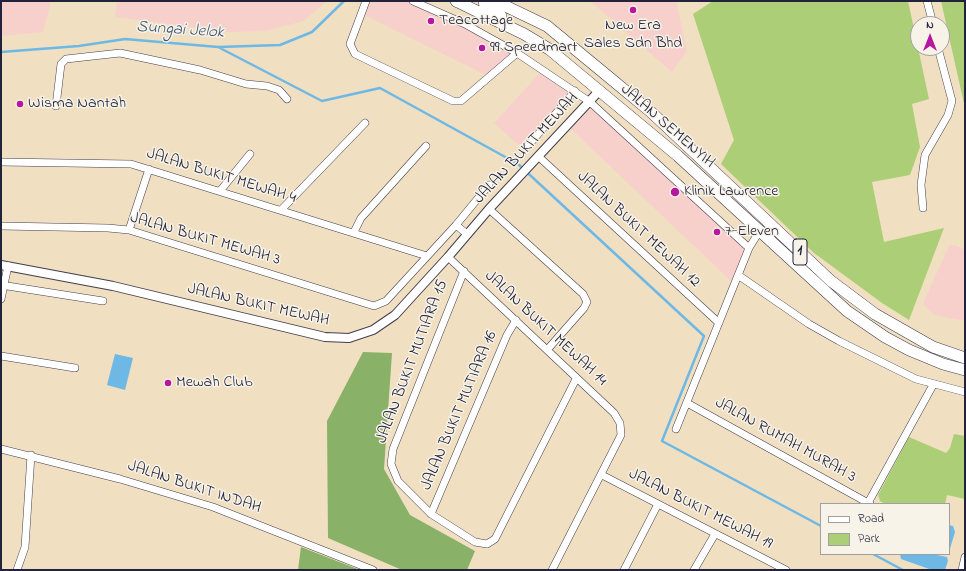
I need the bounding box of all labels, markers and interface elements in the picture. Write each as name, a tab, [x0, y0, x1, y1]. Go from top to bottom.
marker: New Era Sales Sdn Bhd	[628, 5, 638, 15]
place label: Teacottage	[439, 11, 513, 31]
marker: Teacottage	[426, 16, 436, 26]
place label: New Era Sales Sdn Bhd	[584, 16, 682, 54]
north arrow	[910, 16, 950, 56]
text: N	[926, 17, 934, 33]
water label: Sungai Jelok	[136, 18, 224, 44]
place label: 99 Speedmart	[490, 38, 577, 58]
marker: 99 Speedmart	[477, 43, 487, 53]
street label: JALAN SEMENYIH	[616, 81, 718, 173]
street label: JALAN BUKIT MEWAH	[471, 90, 583, 208]
place label: Wisma Nantah	[28, 94, 126, 114]
marker: Wisma Nantah	[15, 99, 25, 109]
street label: JALAN BUKIT MEWAH 4	[144, 145, 298, 209]
street label: JALAN BUKIT MEWAH 12	[572, 168, 704, 292]
place label: Klinik Lawrence	[684, 182, 778, 202]
marker: Klinik Lawrence	[669, 186, 681, 198]
street label: JALAN BUKIT MEWAH 3	[128, 209, 282, 271]
place label: 7-Eleven	[725, 222, 779, 242]
marker: 7-Eleven	[712, 227, 722, 237]
road number: 1	[793, 239, 807, 265]
street label: JALAN BUKIT MEWAH 14	[480, 267, 610, 391]
street label: JALAN BUKIT MUTIARA 15	[373, 278, 453, 446]
street label: JALAN BUKIT MEWAH	[185, 280, 331, 332]
street label: JALAN BUKIT MUTIARA 16	[418, 328, 502, 494]
place label: Mewah Club	[176, 373, 253, 393]
marker: Mewah Club	[163, 378, 173, 388]
street label: JALAN RUMAH MURAH 3	[711, 394, 859, 488]
street label: JALAN BUKIT INDAH	[125, 457, 263, 519]
street label: JALAN BUKIT MEWAH 19	[625, 465, 775, 555]
legend	[820, 503, 950, 555]
text: Road	[858, 510, 884, 528]
text: Park	[858, 530, 880, 548]

